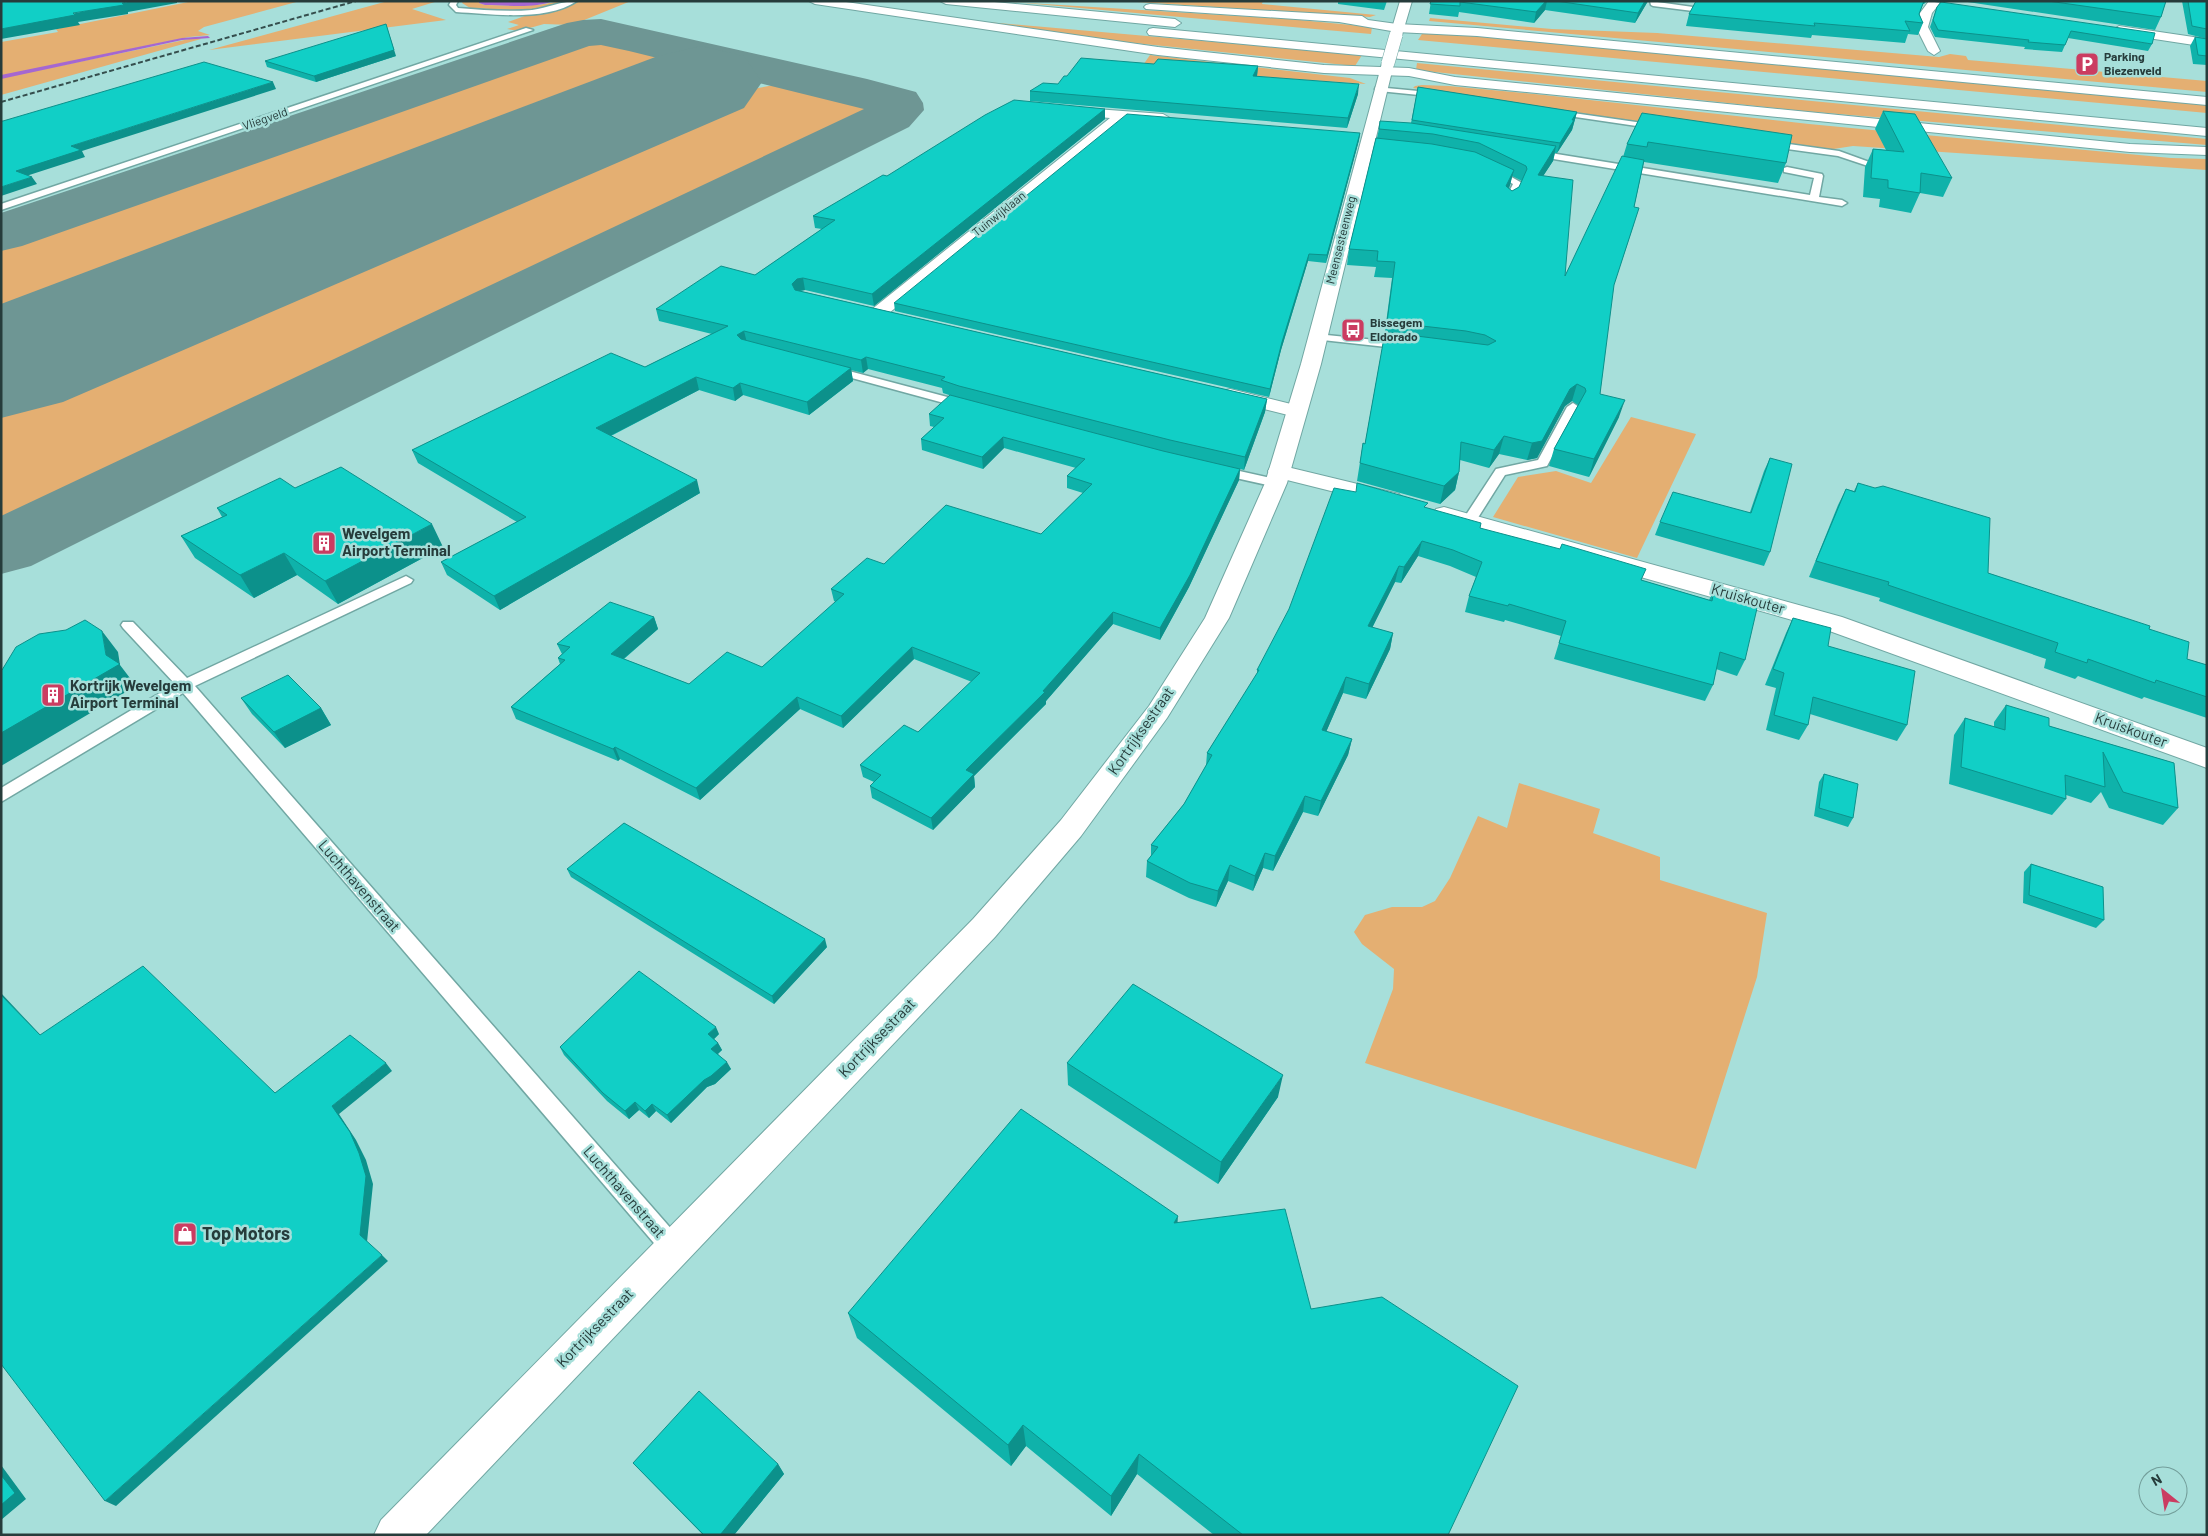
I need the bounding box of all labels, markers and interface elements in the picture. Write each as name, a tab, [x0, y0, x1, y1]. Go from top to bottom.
place label: Parking Biezenveld	[2104, 49, 2162, 77]
parking icon: Parking Biezenveld	[2074, 51, 2100, 77]
street label: Vliegveld	[240, 104, 289, 132]
street label: Tuinwijklaan	[969, 188, 1028, 239]
street label: Meensesteenweg	[1322, 194, 1358, 285]
place label: Bissegem Eldorado	[1370, 315, 1422, 343]
bus stop icon: Bissegem Eldorado	[1340, 317, 1366, 343]
place label: Wevelgem Airport Terminal	[342, 524, 451, 559]
building icon: Wevelgem Airport Terminal	[311, 530, 337, 556]
street label: Kruiskouter	[1709, 579, 1788, 617]
place label: Kortrijk Wevelgem Airport Terminal	[70, 676, 191, 711]
building icon: Kortrijk Wevelgem Airport Terminal	[40, 682, 66, 708]
street label: Kortrijksestraat	[1103, 683, 1177, 778]
street label: Kruiskouter	[2093, 708, 2171, 751]
street label: Luchthavenstraat	[315, 836, 404, 935]
street label: Kortrijksestraat	[834, 994, 918, 1080]
street label: Luchthavenstraat	[580, 1142, 669, 1241]
shop icon: Top Motors	[172, 1221, 198, 1247]
place label: Top Motors	[202, 1222, 290, 1244]
street label: Kortrijksestraat	[552, 1284, 636, 1370]
north arrow	[2138, 1466, 2188, 1516]
text: N	[2148, 1470, 2165, 1489]

